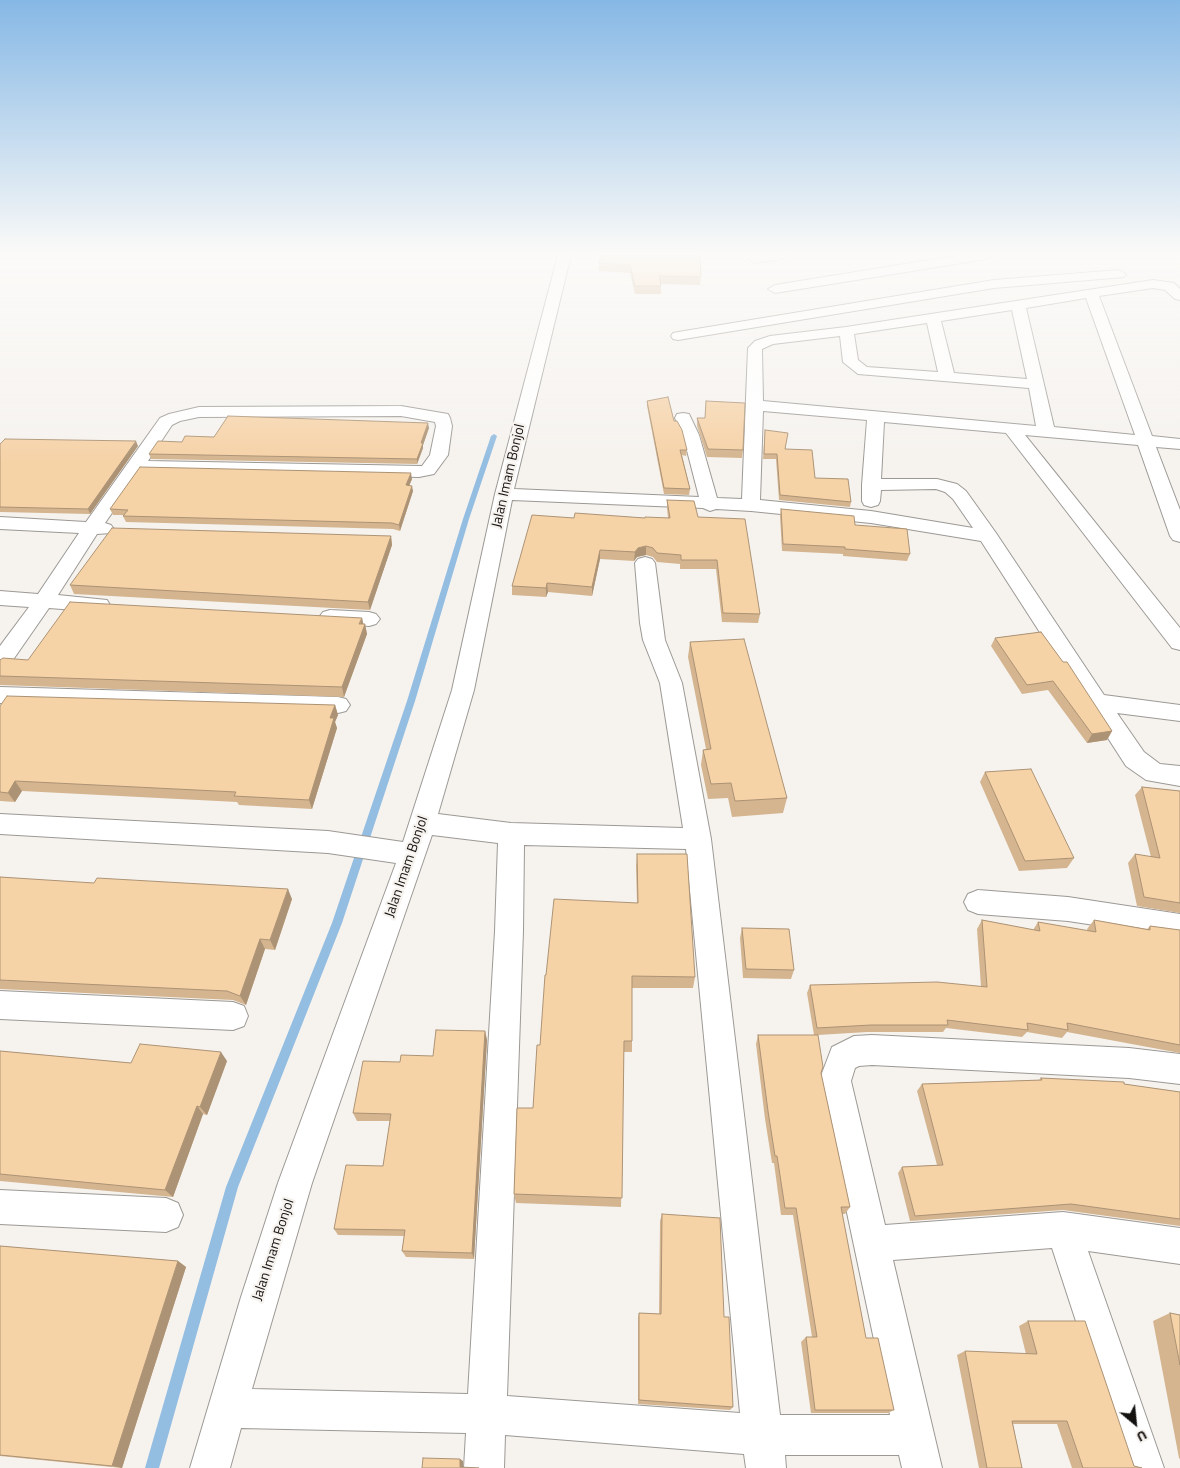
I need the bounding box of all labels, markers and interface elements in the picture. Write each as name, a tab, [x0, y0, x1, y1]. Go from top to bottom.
street label: Jalan Imam Bonjol	[489, 422, 529, 530]
street label: Jalan Imam Bonjol	[382, 814, 432, 920]
street label: Jalan Imam Bonjol	[250, 1197, 298, 1303]
north arrow	[1110, 1398, 1160, 1448]
text: U	[1133, 1425, 1151, 1448]

